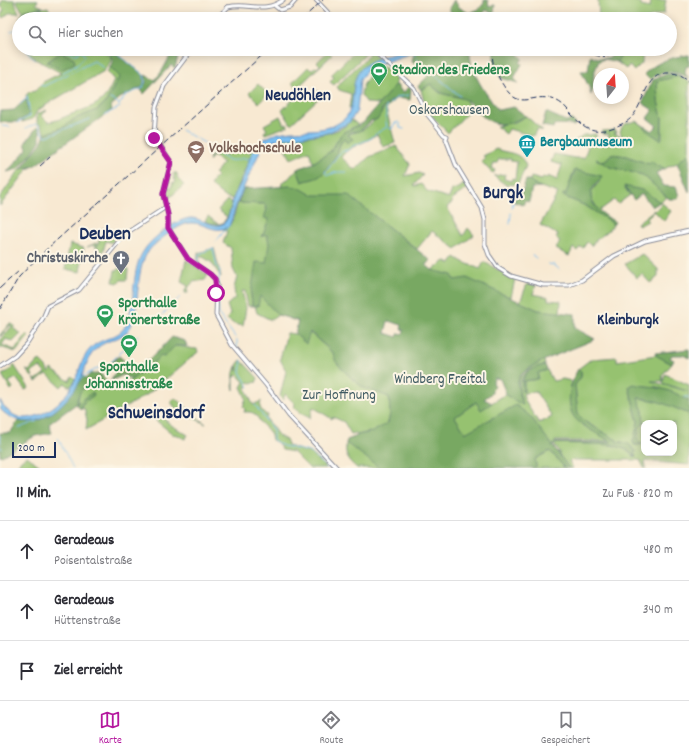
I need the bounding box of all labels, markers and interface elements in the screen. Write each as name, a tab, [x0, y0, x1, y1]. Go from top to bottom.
search box	[12, 12, 677, 56]
icon: search	[26, 23, 48, 45]
text: Hier suchen	[58, 23, 123, 45]
place label: Stadion des Friedens	[392, 60, 510, 82]
sports icon: Stadion des Friedens	[369, 61, 389, 86]
north arrow	[593, 68, 629, 104]
district label: Neudöhlen	[265, 85, 331, 109]
park label: Oskarshausen	[409, 100, 489, 122]
route end	[145, 129, 163, 147]
place label: Bergbaumuseum	[540, 132, 632, 154]
museum icon: Bergbaumuseum	[517, 133, 537, 158]
place label: Volkshochschule	[209, 138, 302, 160]
school or university icon: Volkshochschule	[186, 139, 206, 164]
district label: Burgk	[483, 181, 523, 208]
district label: Deuben	[79, 222, 131, 249]
place label: Christuskirche	[27, 248, 108, 270]
church icon: Christuskirche	[111, 249, 131, 274]
route start	[207, 284, 225, 302]
place label: Sporthalle Krönertstraße	[118, 293, 200, 332]
sports icon: Sporthalle Krönertstraße	[95, 303, 115, 328]
district label: Kleinburgk	[597, 309, 659, 332]
sports icon: Sporthalle Johannisstraße	[119, 333, 139, 358]
place label: Sporthalle Johannisstraße	[85, 357, 173, 396]
park label: Windberg Freital	[394, 369, 486, 391]
park label: Zur Hoffnung	[302, 385, 376, 407]
district label: Schweinsdorf	[108, 401, 206, 428]
map controls	[641, 420, 677, 456]
button: layers	[641, 420, 677, 456]
scale bar	[12, 440, 56, 459]
text: 200 m	[18, 441, 45, 457]
text: 11 Min.	[16, 482, 51, 506]
text: Zu Fuß · 820 m	[602, 485, 673, 504]
text: Geradeaus	[54, 530, 114, 552]
icon: ahead	[16, 540, 38, 562]
text: 480 m	[643, 541, 673, 560]
text: Poisentalstraße	[54, 552, 132, 571]
text: Geradeaus	[54, 590, 114, 612]
icon: ahead	[16, 600, 38, 622]
text: 340 m	[643, 601, 673, 620]
text: Hüttenstraße	[54, 612, 121, 631]
icon: arrive	[16, 660, 38, 682]
text: Ziel erreicht	[54, 660, 122, 682]
tab: Karte	[99, 709, 122, 749]
tab: Route	[319, 709, 343, 749]
tab: Gespeichert	[541, 709, 590, 749]

